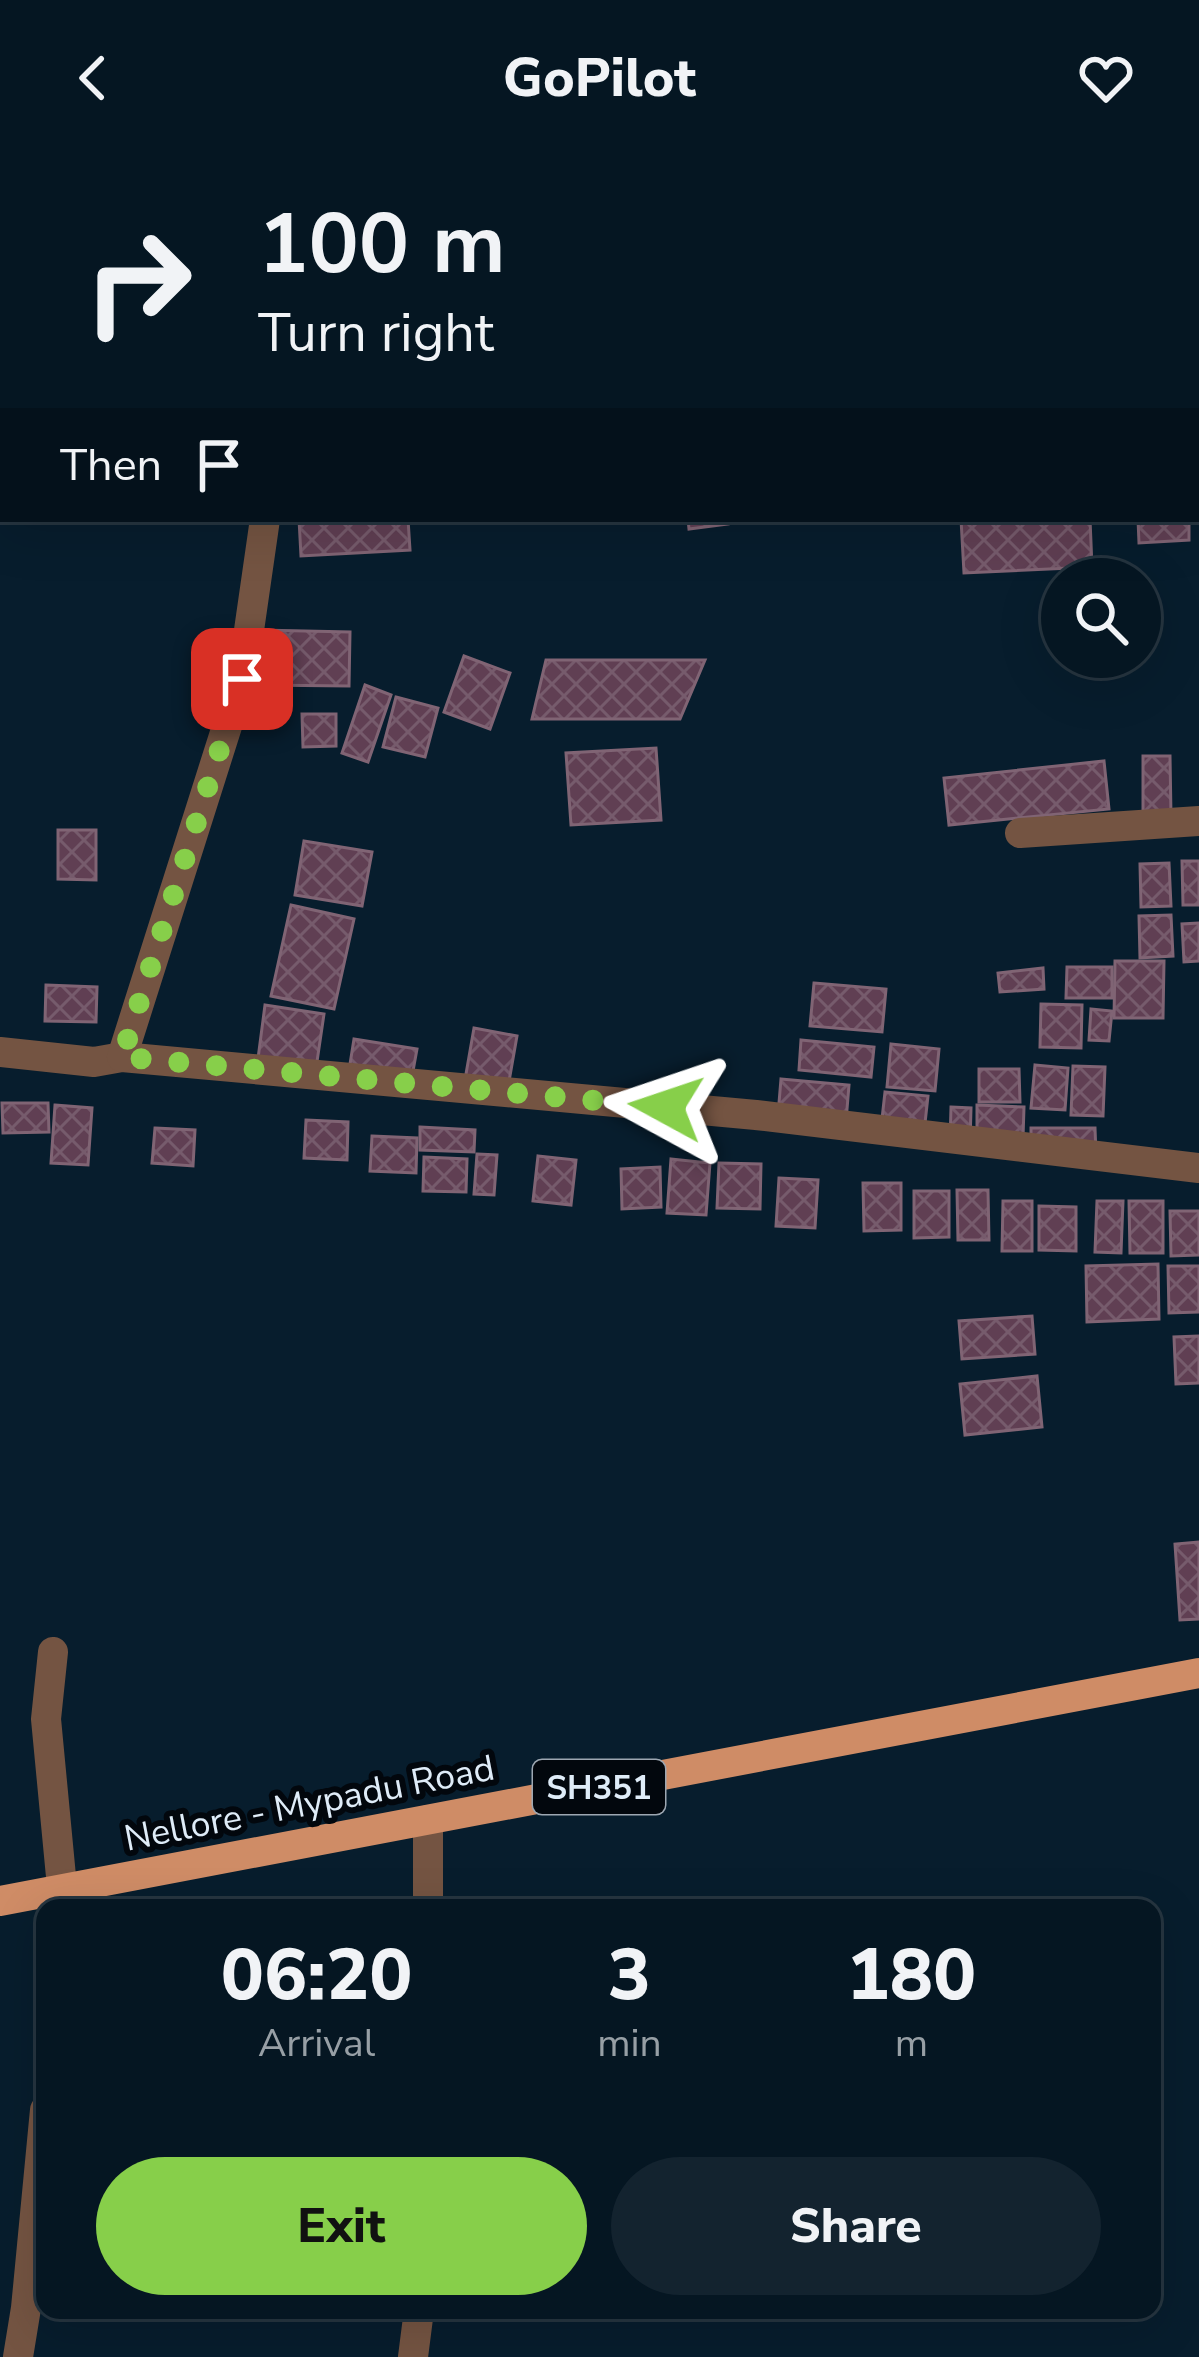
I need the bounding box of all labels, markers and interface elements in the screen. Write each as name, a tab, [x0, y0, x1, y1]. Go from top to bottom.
text: GoPilot	[503, 41, 696, 115]
icon: back	[60, 45, 126, 111]
icon: heart	[1073, 45, 1139, 111]
text: 100 m	[258, 187, 506, 302]
icon: right	[60, 204, 216, 360]
text: Turn right	[258, 296, 494, 370]
icon: arrive	[186, 432, 252, 498]
text: Then	[60, 435, 162, 496]
map controls	[1041, 558, 1161, 678]
button: search	[1041, 558, 1161, 678]
pin	[191, 628, 293, 730]
icon: arrive	[209, 646, 275, 712]
position arrow	[603, 1044, 729, 1170]
street label: Nellore - Mypadu Road	[120, 1744, 499, 1863]
road number: SH351	[533, 1760, 665, 1814]
text: 06:20	[221, 1926, 412, 2024]
text: 3	[608, 1926, 651, 2024]
text: 180	[847, 1926, 976, 2024]
text: Arrival	[258, 2017, 375, 2070]
text: min	[597, 2017, 662, 2070]
text: m	[895, 2017, 928, 2070]
button: Exit	[96, 2157, 587, 2295]
button: Share	[611, 2157, 1101, 2295]

